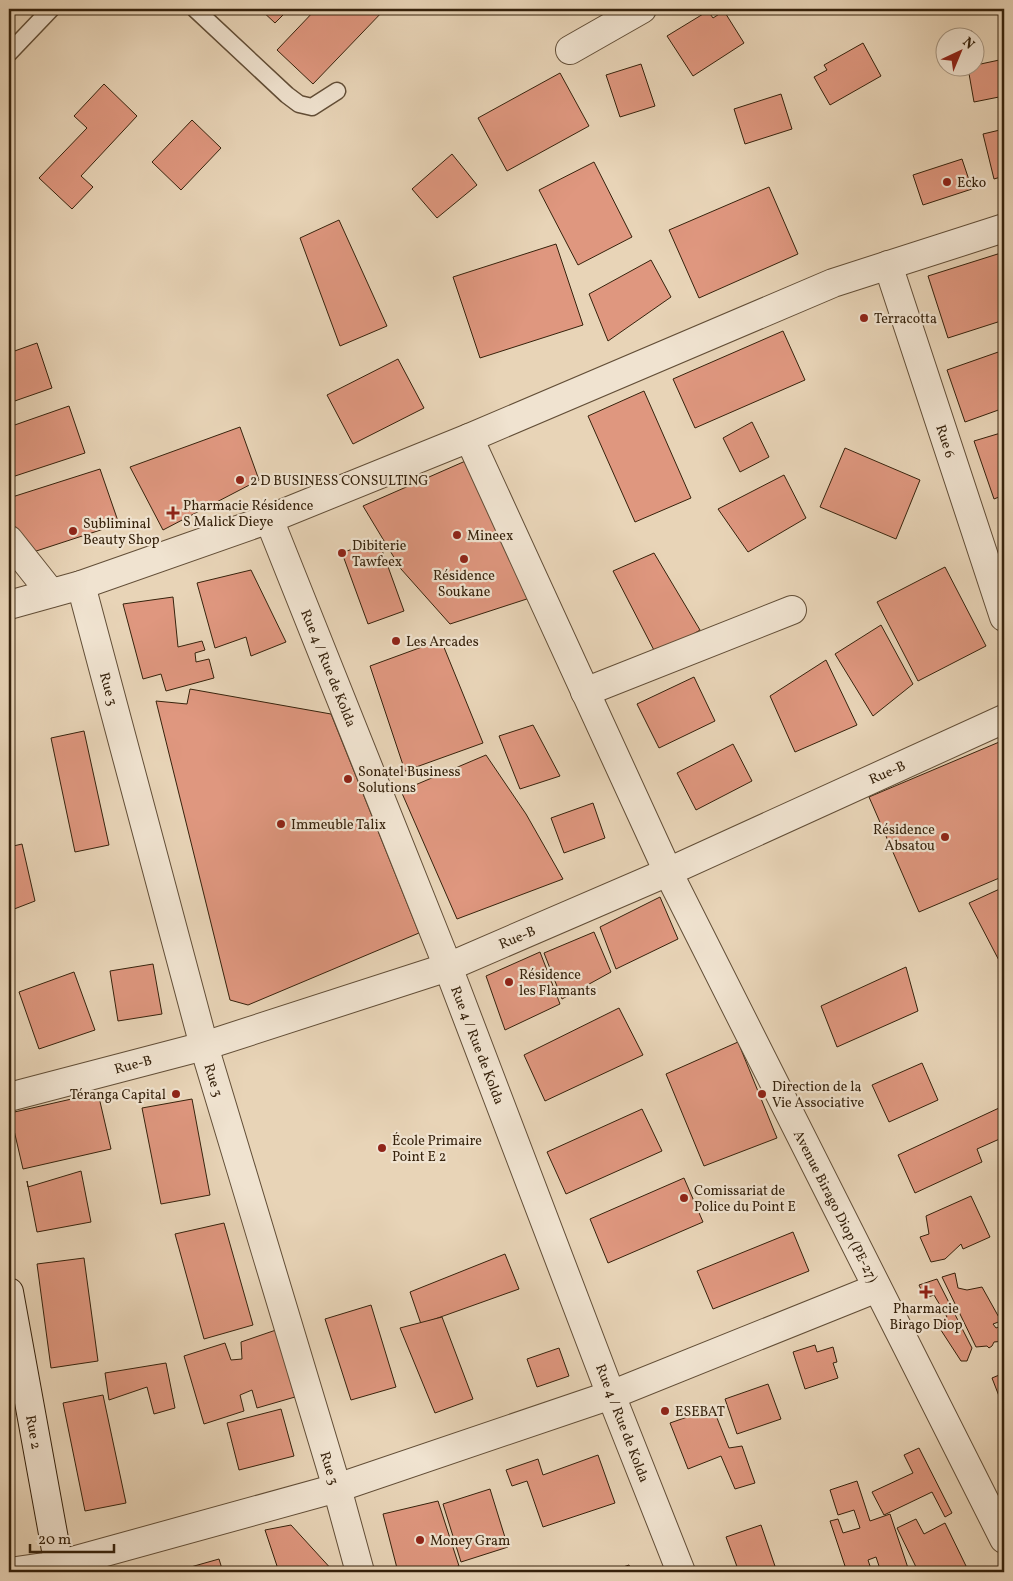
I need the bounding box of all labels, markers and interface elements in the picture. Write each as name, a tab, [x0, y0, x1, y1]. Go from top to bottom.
north arrow	[936, 28, 986, 78]
text: N	[958, 33, 978, 54]
place label: Ecko	[957, 174, 986, 193]
marker: Ecko	[941, 176, 953, 188]
place label: Terracotta	[874, 310, 937, 329]
marker: Terracotta	[858, 312, 870, 324]
street label: Rue 6	[930, 422, 959, 461]
place label: 2 D BUSINESS CONSULTING	[250, 472, 429, 491]
marker: 2 D BUSINESS CONSULTING	[234, 474, 246, 486]
place label: Pharmacie Résidence S Malick Dieye	[183, 497, 314, 532]
marker: Pharmacie Résidence S Malick Dieye	[167, 507, 179, 519]
place label: Subliminal Beauty Shop	[83, 515, 160, 550]
marker: Subliminal Beauty Shop	[67, 525, 79, 537]
place label: Mineex	[467, 527, 513, 546]
marker: Mineex	[451, 529, 463, 541]
place label: Dibiterie Tawfeex	[352, 537, 407, 572]
marker: Dibiterie Tawfeex	[336, 547, 348, 559]
marker: Résidence Soukane	[458, 553, 470, 565]
place label: Résidence Soukane	[433, 567, 495, 602]
street label: Rue 4 / Rue de Kolda	[295, 607, 360, 730]
place label: Les Arcades	[406, 633, 479, 652]
marker: Les Arcades	[390, 635, 402, 647]
street label: Rue 3	[94, 670, 121, 708]
street label: Rue-B	[866, 757, 909, 790]
place label: Sonatel Business Solutions	[358, 763, 461, 798]
marker: Sonatel Business Solutions	[342, 773, 354, 785]
place label: Immeuble Talix	[291, 816, 386, 835]
marker: Immeuble Talix	[275, 818, 287, 830]
place label: Résidence Absatou	[873, 821, 935, 856]
marker: Résidence Absatou	[939, 831, 951, 843]
street label: Rue-B	[496, 922, 539, 955]
place label: Résidence les Flamants	[519, 966, 596, 1001]
marker: Résidence les Flamants	[503, 976, 515, 988]
street label: Rue 4 / Rue de Kolda	[445, 984, 508, 1108]
street label: Rue-B	[112, 1051, 154, 1080]
street label: Rue 3	[198, 1061, 227, 1100]
place label: Direction de la Vie Associative	[772, 1078, 864, 1113]
place label: Téranga Capital	[70, 1086, 166, 1105]
marker: Téranga Capital	[170, 1088, 182, 1100]
marker: Direction de la Vie Associative	[756, 1088, 768, 1100]
street label: Avenue Birago Diop (PE-27)	[788, 1127, 881, 1286]
place label: École Primaire Point E 2	[392, 1132, 482, 1167]
marker: École Primaire Point E 2	[376, 1142, 388, 1154]
place label: Comissariat de Police du Point E	[694, 1182, 796, 1217]
marker: Comissariat de Police du Point E	[678, 1192, 690, 1204]
marker: Pharmacie Birago Diop	[920, 1286, 932, 1298]
place label: Pharmacie Birago Diop	[889, 1300, 963, 1335]
street label: Rue 4 / Rue de Kolda	[590, 1362, 653, 1486]
place label: ESEBAT	[675, 1403, 725, 1422]
marker: ESEBAT	[659, 1405, 671, 1417]
street label: Rue 2	[20, 1414, 45, 1451]
street label: Rue 3	[314, 1449, 343, 1488]
scale bar	[30, 1521, 114, 1553]
text: 20 m	[38, 1530, 71, 1551]
place label: Money Gram	[430, 1532, 510, 1551]
marker: Money Gram	[414, 1534, 426, 1546]

